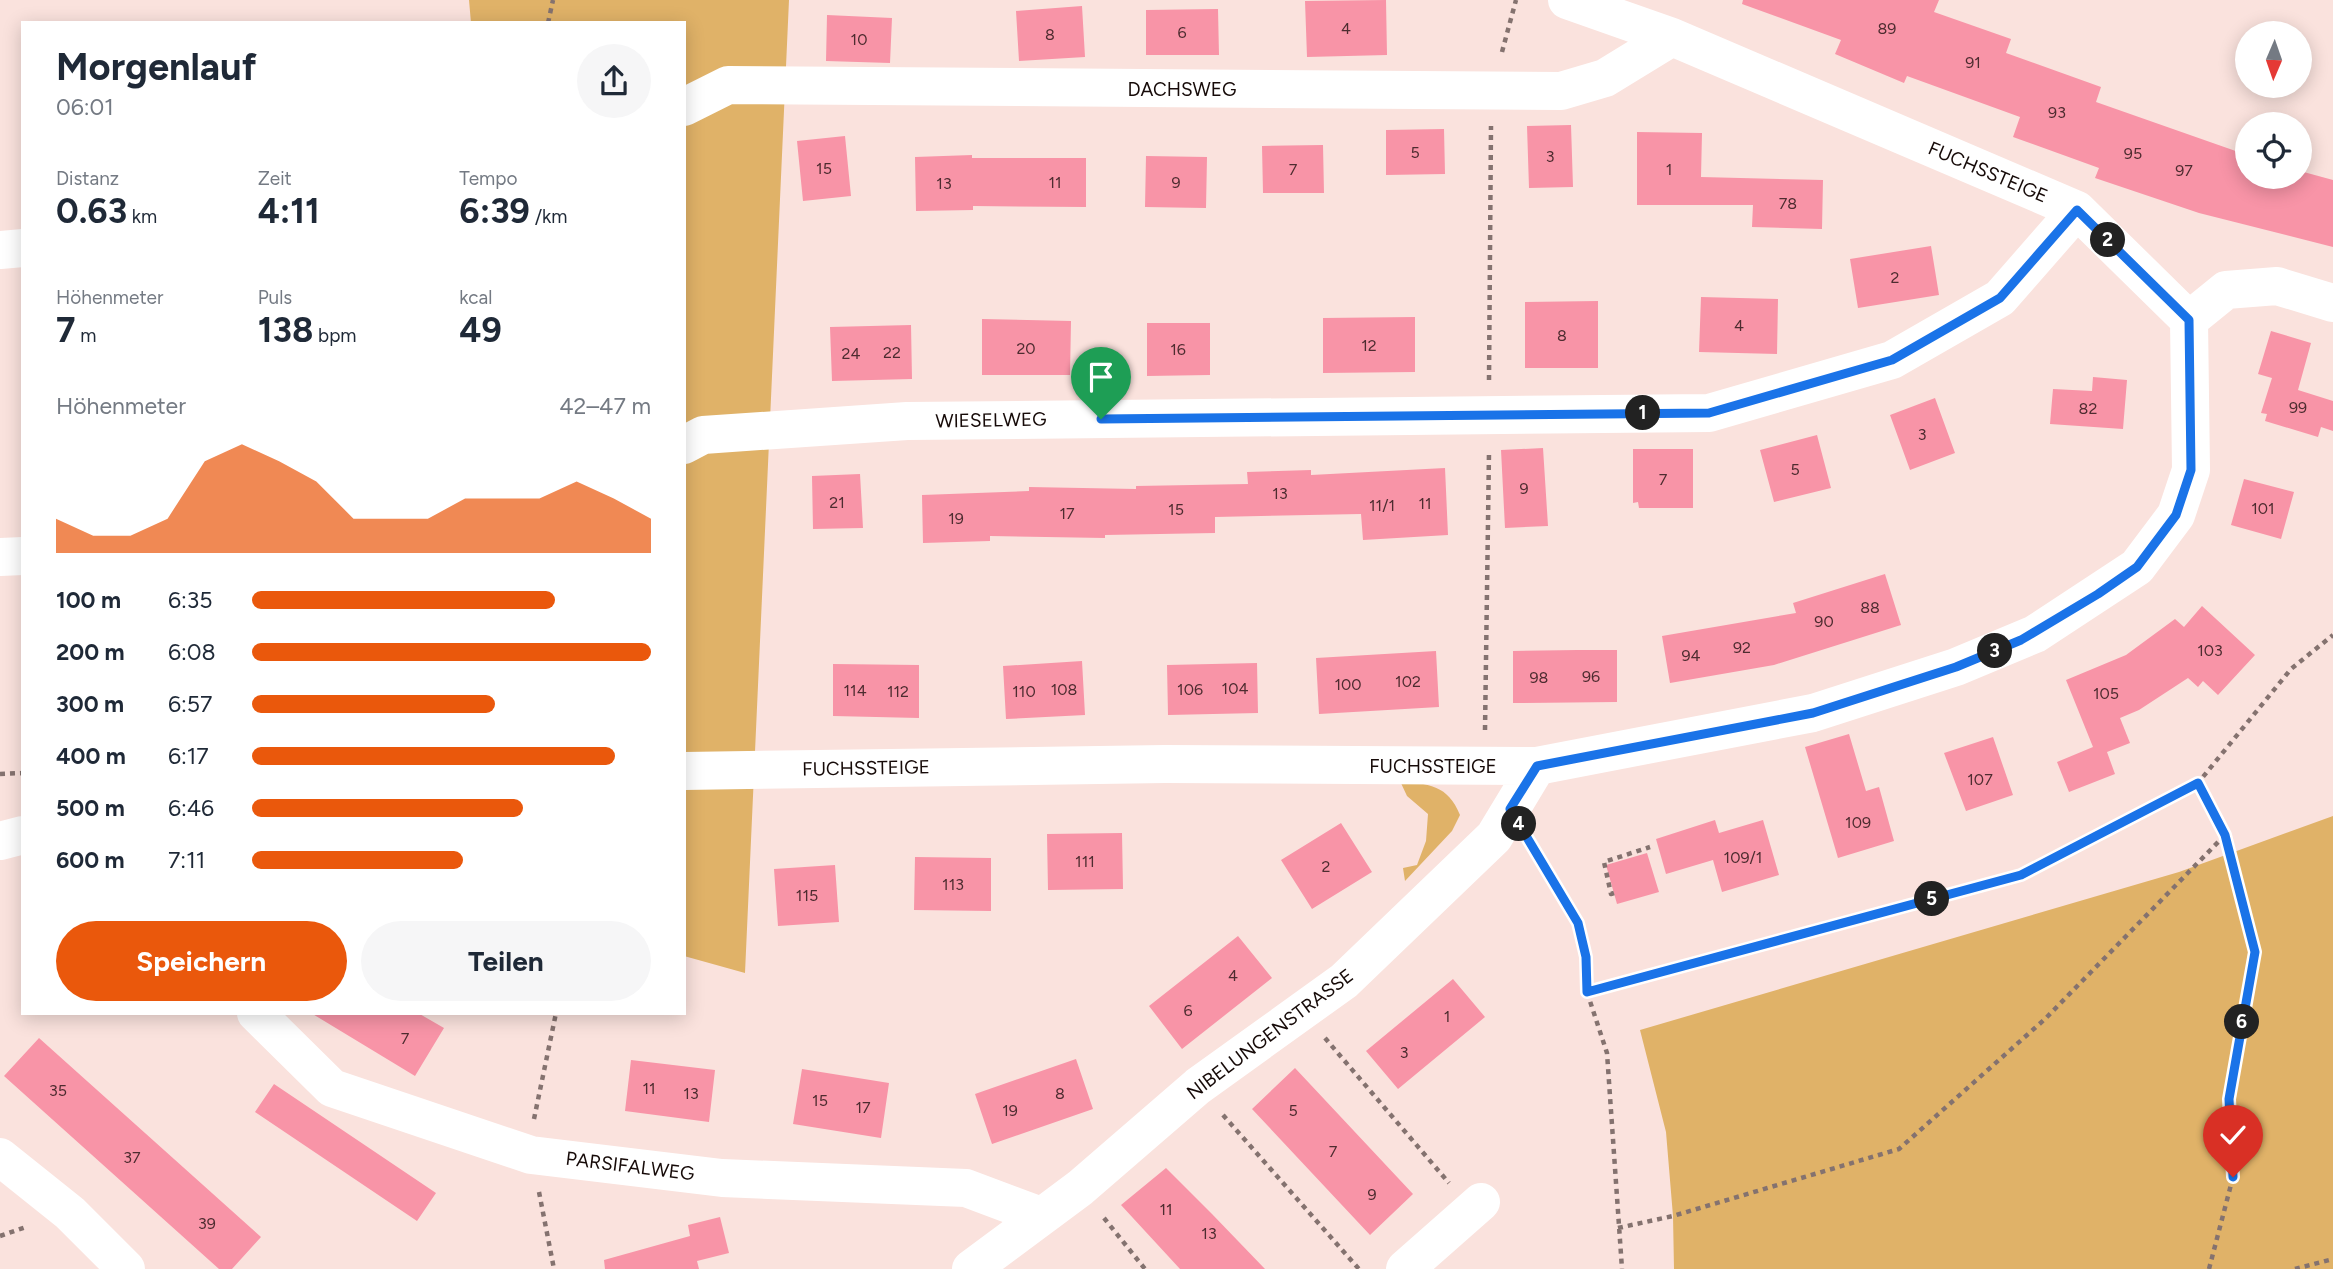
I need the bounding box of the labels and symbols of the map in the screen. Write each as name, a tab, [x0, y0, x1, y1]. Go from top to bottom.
house number: 4	[1341, 19, 1351, 38]
house number: 89	[1878, 19, 1896, 38]
north arrow	[2235, 21, 2312, 98]
house number: 6	[1177, 23, 1187, 42]
house number: 8	[1045, 25, 1055, 44]
house number: 10	[851, 30, 867, 49]
house number: 91	[1965, 53, 1981, 72]
street label: DACHSWEG	[1127, 78, 1237, 101]
house number: 93	[2048, 103, 2066, 122]
street label: FUCHSSTEIGE	[1925, 136, 2051, 208]
house number: 5	[1410, 143, 1420, 162]
house number: 95	[2124, 144, 2142, 163]
house number: 3	[1546, 147, 1554, 166]
house number: 15	[816, 159, 832, 178]
house number: 7	[1289, 160, 1298, 179]
house number: 1	[1666, 160, 1672, 179]
house number: 97	[2175, 161, 2193, 180]
house number: 11	[1048, 173, 1062, 192]
house number: 9	[1171, 173, 1181, 192]
house number: 13	[936, 174, 952, 193]
house number: 78	[1779, 194, 1797, 213]
pin: 2	[2090, 222, 2126, 258]
house number: 2	[1891, 268, 1899, 287]
house number: 4	[1734, 316, 1744, 335]
house number: 8	[1557, 326, 1567, 345]
house number: 12	[1361, 336, 1377, 355]
house number: 20	[1016, 339, 1036, 358]
house number: 16	[1170, 340, 1186, 359]
house number: 22	[883, 343, 901, 362]
house number: 24	[842, 344, 860, 363]
pin	[1071, 347, 1131, 419]
pin: 1	[1626, 396, 1660, 430]
house number: 99	[2289, 398, 2307, 417]
house number: 82	[2079, 399, 2097, 418]
street label: WIESELWEG	[935, 408, 1047, 432]
house number: 3	[1918, 425, 1926, 444]
house number: 5	[1790, 460, 1800, 479]
house number: 7	[1659, 470, 1668, 489]
house number: 9	[1519, 479, 1529, 498]
house number: 13	[1272, 484, 1288, 503]
house number: 21	[829, 493, 845, 512]
house number: 11	[1418, 494, 1432, 513]
house number: 11/1	[1369, 496, 1395, 515]
house number: 101	[2251, 499, 2275, 518]
house number: 15	[1168, 500, 1184, 519]
house number: 17	[1059, 504, 1075, 523]
house number: 19	[948, 509, 964, 528]
house number: 88	[1860, 598, 1880, 617]
house number: 90	[1814, 612, 1834, 631]
pin: 3	[1978, 634, 2012, 668]
house number: 92	[1733, 638, 1751, 657]
house number: 103	[2197, 641, 2223, 660]
house number: 94	[1682, 646, 1701, 665]
house number: 96	[1582, 667, 1600, 686]
house number: 98	[1530, 668, 1548, 687]
house number: 102	[1395, 672, 1421, 691]
house number: 100	[1334, 675, 1362, 694]
house number: 104	[1222, 679, 1248, 698]
house number: 108	[1051, 680, 1077, 699]
house number: 106	[1177, 680, 1203, 699]
house number: 114	[843, 681, 867, 700]
house number: 112	[887, 682, 909, 701]
house number: 110	[1012, 682, 1036, 701]
house number: 105	[2093, 684, 2119, 703]
street label: FUCHSSTEIGE	[802, 755, 930, 781]
street label: FUCHSSTEIGE	[1369, 755, 1497, 778]
house number: 107	[1967, 770, 1993, 789]
pin: 4	[1502, 806, 1536, 842]
house number: 109	[1845, 813, 1871, 832]
house number: 109/1	[1724, 848, 1762, 867]
house number: 111	[1075, 852, 1095, 871]
house number: 2	[1322, 857, 1330, 876]
house number: 113	[942, 875, 964, 894]
pin: 5	[1914, 881, 1950, 916]
house number: 115	[796, 886, 818, 905]
street label: NIBELUNGENSTRASSE	[1182, 964, 1358, 1104]
house number: 4	[1228, 966, 1238, 985]
house number: 6	[1183, 1001, 1193, 1020]
pin: 6	[2224, 1004, 2260, 1040]
house number: 1	[1444, 1007, 1450, 1026]
house number: 7	[401, 1029, 410, 1048]
house number: 3	[1400, 1043, 1408, 1062]
house number: 11	[642, 1079, 656, 1098]
house number: 35	[49, 1081, 67, 1100]
house number: 13	[683, 1084, 699, 1103]
house number: 8	[1055, 1084, 1065, 1103]
house number: 15	[812, 1091, 828, 1110]
house number: 17	[855, 1098, 871, 1117]
house number: 19	[1002, 1101, 1018, 1120]
house number: 5	[1288, 1101, 1298, 1120]
pin	[2203, 1105, 2263, 1177]
house number: 7	[1329, 1142, 1338, 1161]
street label: PARSIFALWEG	[564, 1147, 696, 1185]
house number: 37	[123, 1148, 141, 1167]
house number: 9	[1367, 1185, 1377, 1204]
house number: 11	[1159, 1200, 1173, 1219]
house number: 39	[198, 1214, 216, 1233]
house number: 13	[1201, 1224, 1217, 1243]

